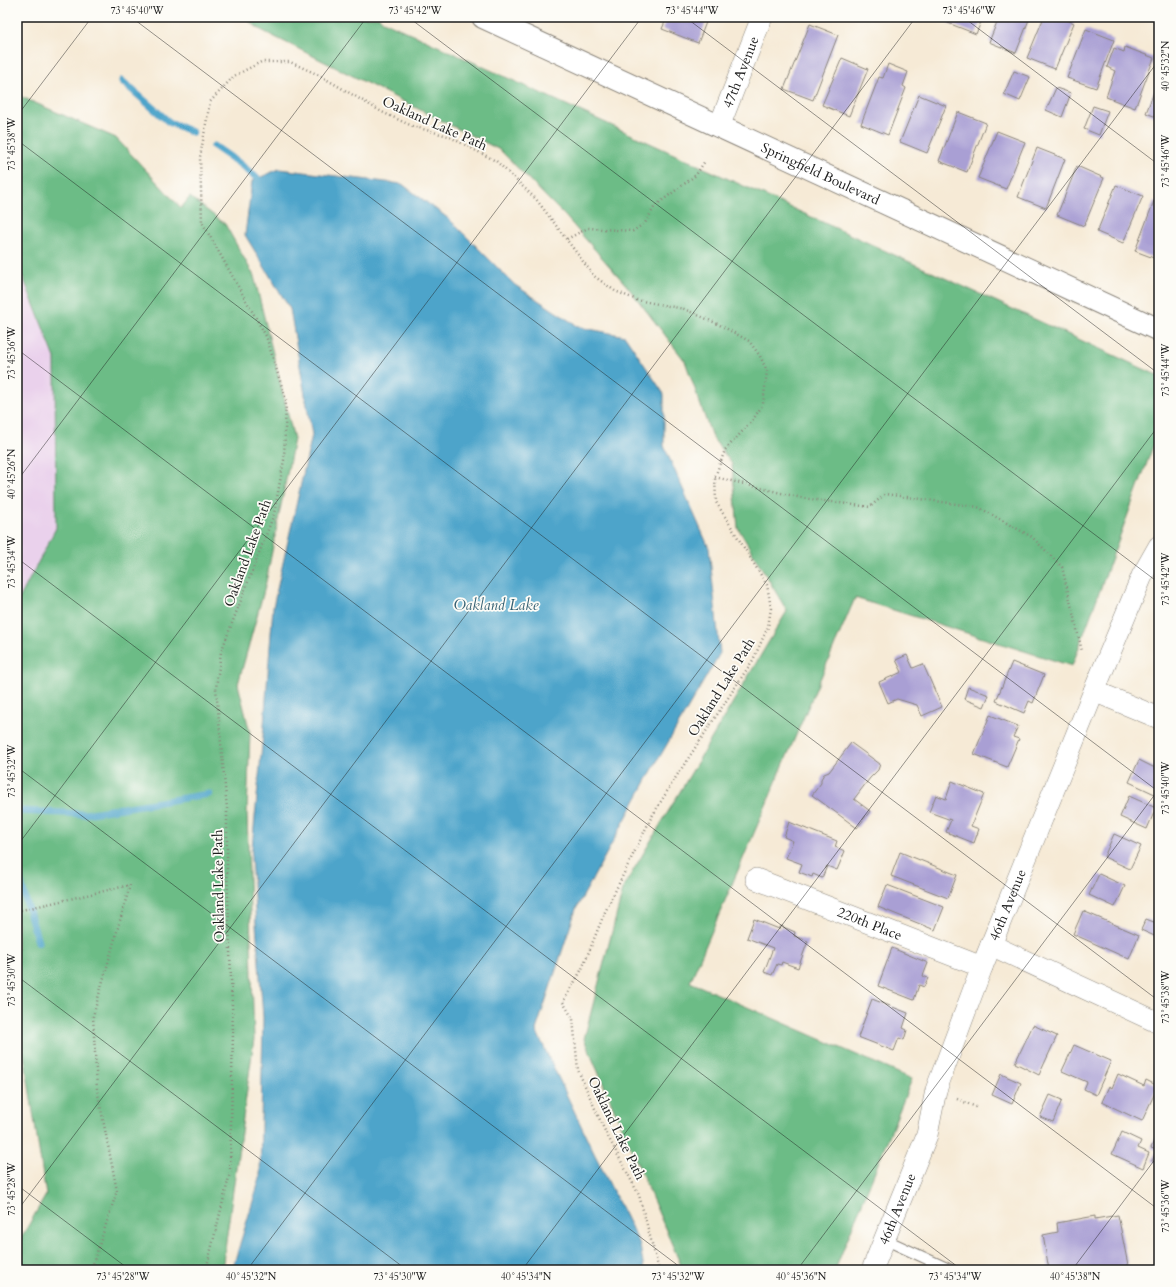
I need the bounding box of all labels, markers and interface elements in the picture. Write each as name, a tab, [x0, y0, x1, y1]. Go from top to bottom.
text: 73°45'40"W	[110, 4, 165, 18]
text: 73°45'42"W	[388, 4, 443, 18]
text: 73°45'44"W	[665, 4, 720, 18]
text: 73°45'46"W	[942, 4, 997, 18]
street label: 47th Avenue	[718, 34, 764, 111]
text: 40°45'32"N	[1159, 40, 1173, 91]
street label: Oakland Lake Path	[379, 92, 491, 155]
text: 73°45'38"W	[5, 116, 19, 171]
text: 73°45'46"W	[1159, 133, 1173, 188]
street label: Springfield Boulevard	[758, 138, 883, 210]
text: 73°45'36"W	[5, 325, 19, 380]
text: 73°45'44"W	[1159, 342, 1173, 397]
text: 40°45'26"N	[5, 448, 19, 499]
street label: Oakland Lake Path	[219, 497, 276, 610]
text: 73°45'34"W	[5, 534, 19, 589]
text: 73°45'42"W	[1159, 551, 1173, 606]
water label: Oakland Lake	[454, 595, 539, 615]
street label: Oakland Lake Path	[683, 634, 760, 740]
text: 73°45'32"W	[5, 743, 19, 798]
text: 73°45'40"W	[1159, 760, 1173, 815]
street label: Oakland Lake Path	[208, 829, 229, 943]
street label: 46th Avenue	[985, 866, 1031, 944]
street label: 220th Place	[834, 903, 905, 945]
text: 73°45'30"W	[5, 952, 19, 1007]
text: 73°45'38"W	[1159, 969, 1173, 1024]
street label: Oakland Lake Path	[583, 1073, 650, 1183]
text: 73°45'28"W	[5, 1161, 19, 1216]
street label: 46th Avenue	[874, 1170, 920, 1248]
text: 73°45'36"W	[1159, 1178, 1173, 1233]
text: 73°45'28"W	[96, 1270, 151, 1284]
text: 40°45'32"N	[226, 1270, 277, 1284]
text: 73°45'30"W	[373, 1270, 428, 1284]
text: 40°45'34"N	[501, 1270, 552, 1284]
text: 73°45'32"W	[651, 1270, 706, 1284]
text: 40°45'36"N	[776, 1270, 827, 1284]
text: 73°45'34"W	[928, 1270, 983, 1284]
text: 40°45'38"N	[1050, 1270, 1101, 1284]

